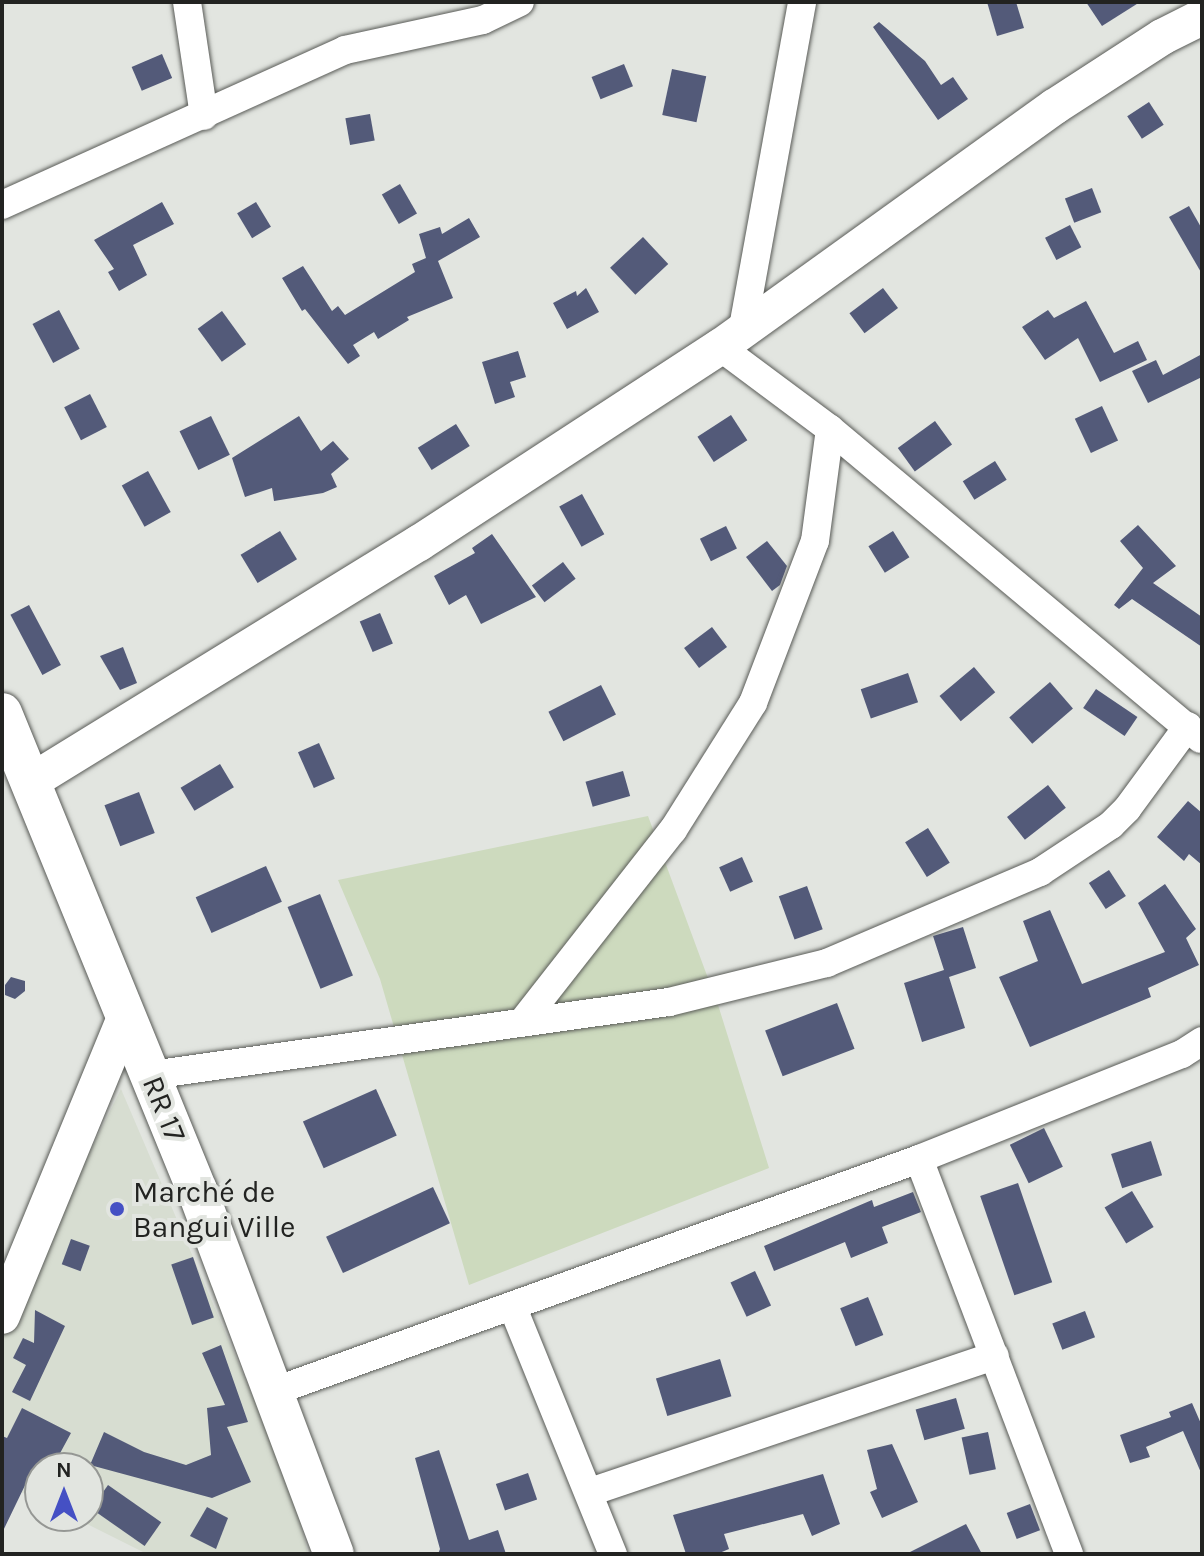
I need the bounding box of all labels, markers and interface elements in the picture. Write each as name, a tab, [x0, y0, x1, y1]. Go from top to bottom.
street label: RR 17	[135, 1071, 193, 1147]
place label: Marché de Bangui Ville	[133, 1174, 295, 1244]
marker: Marché de Bangui Ville	[108, 1200, 126, 1218]
north arrow	[24, 1452, 104, 1532]
text: N	[56, 1457, 72, 1483]

